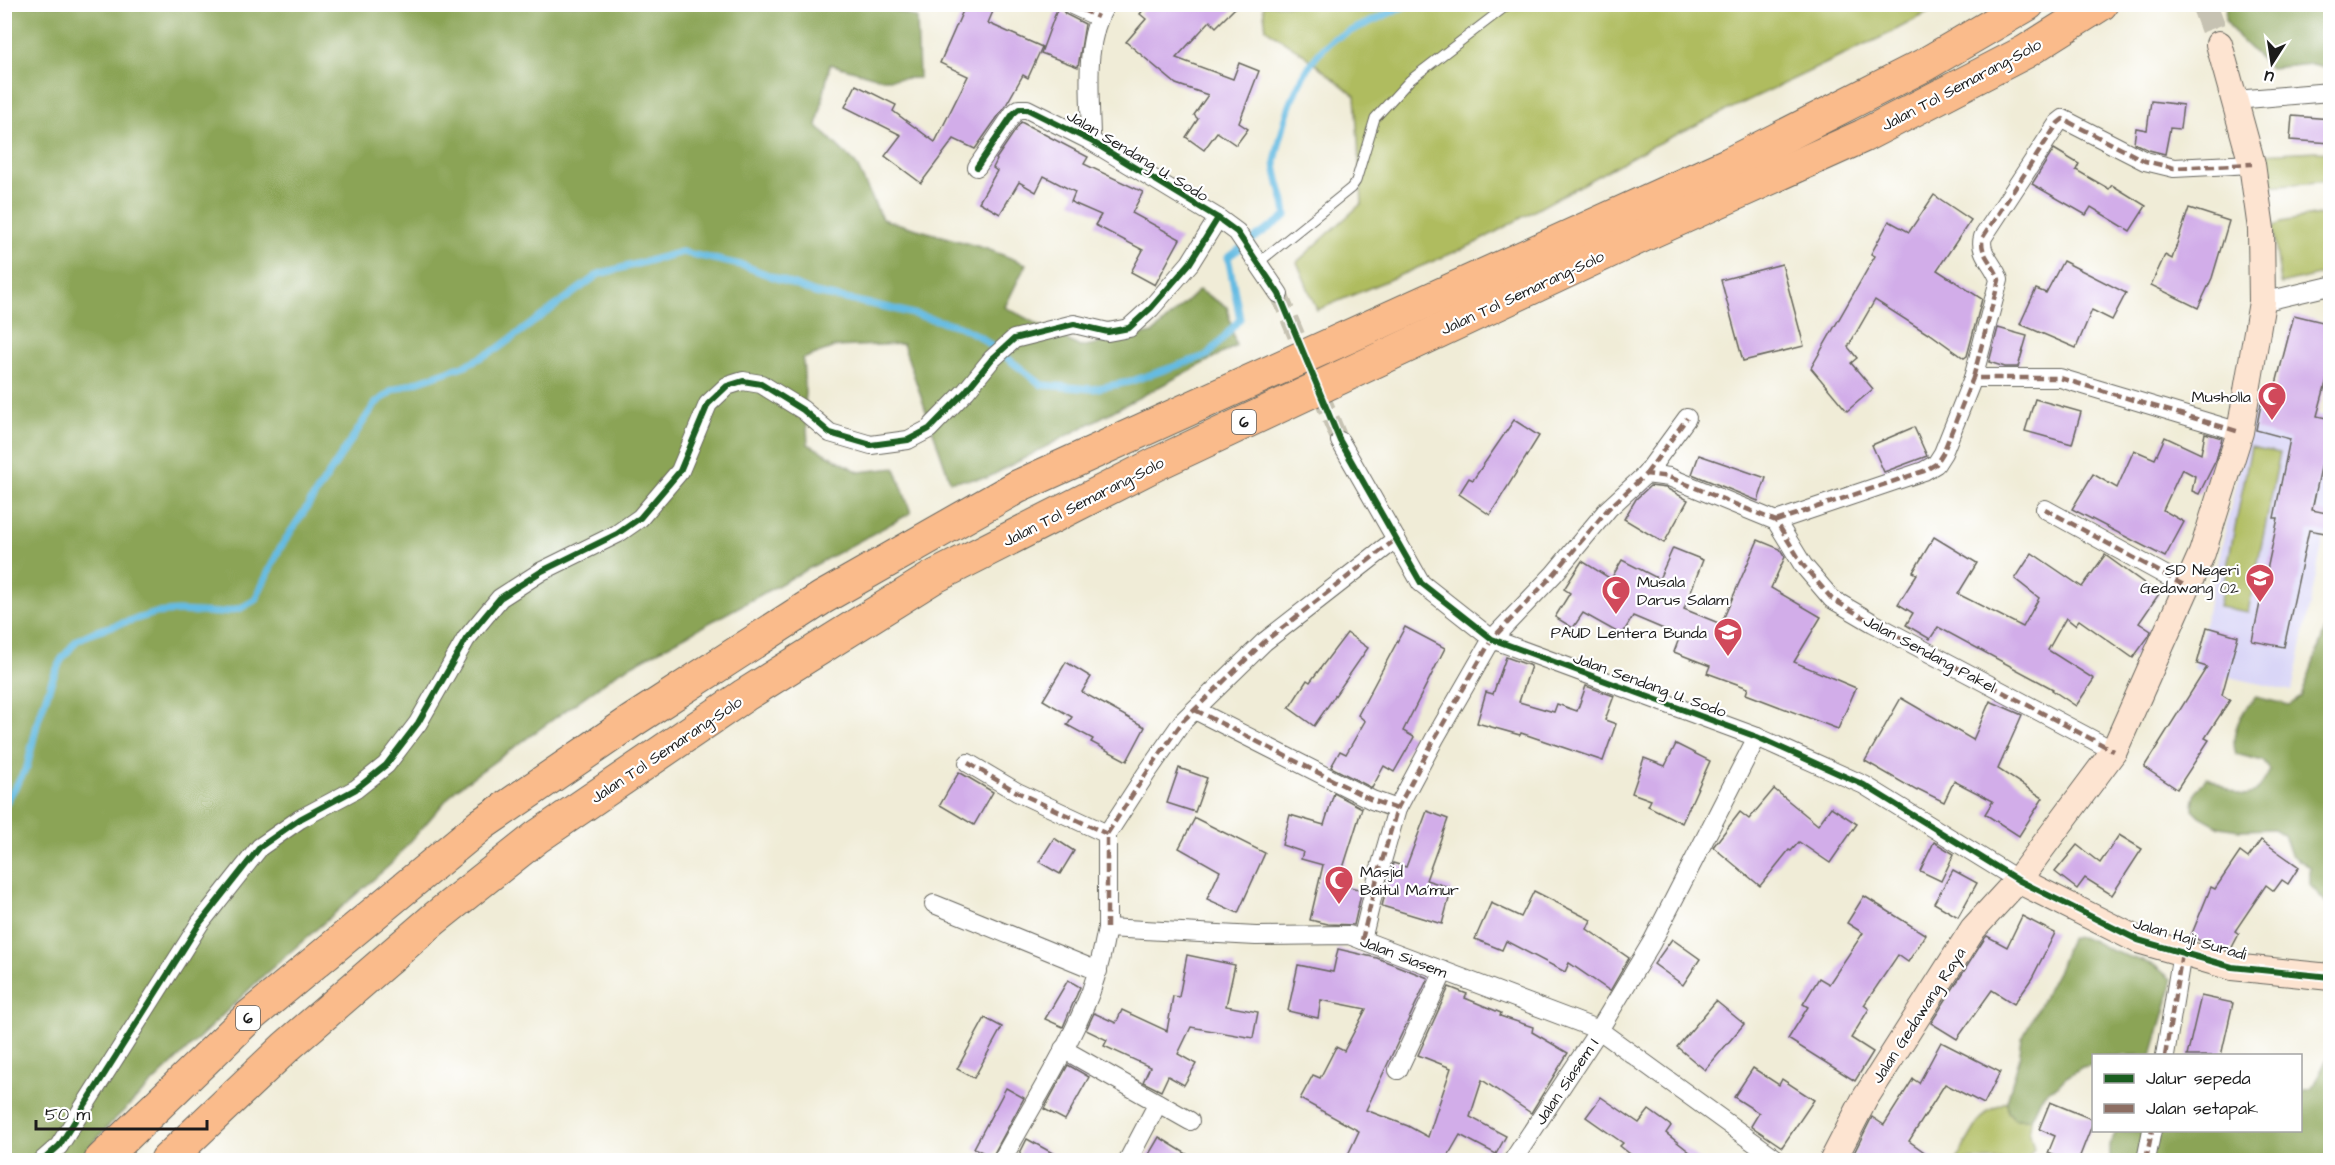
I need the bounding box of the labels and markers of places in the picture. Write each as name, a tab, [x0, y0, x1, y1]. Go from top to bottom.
mosque icon: Musholla	[2256, 380, 2288, 422]
place label: Musholla	[2192, 386, 2251, 408]
place label: SD Negeri Gedawang 02	[2140, 559, 2240, 600]
school or university icon: SD Negeri Gedawang 02	[2244, 562, 2276, 604]
place label: Musala Darus Salam	[1637, 571, 1729, 611]
mosque icon: Musala Darus Salam	[1600, 574, 1632, 616]
school or university icon: PAUD Lentera Bunda	[1712, 616, 1744, 658]
place label: PAUD Lentera Bunda	[1551, 622, 1707, 644]
place label: Masjid Baitul Ma'mur	[1360, 861, 1459, 901]
mosque icon: Masjid Baitul Ma'mur	[1323, 864, 1355, 906]

